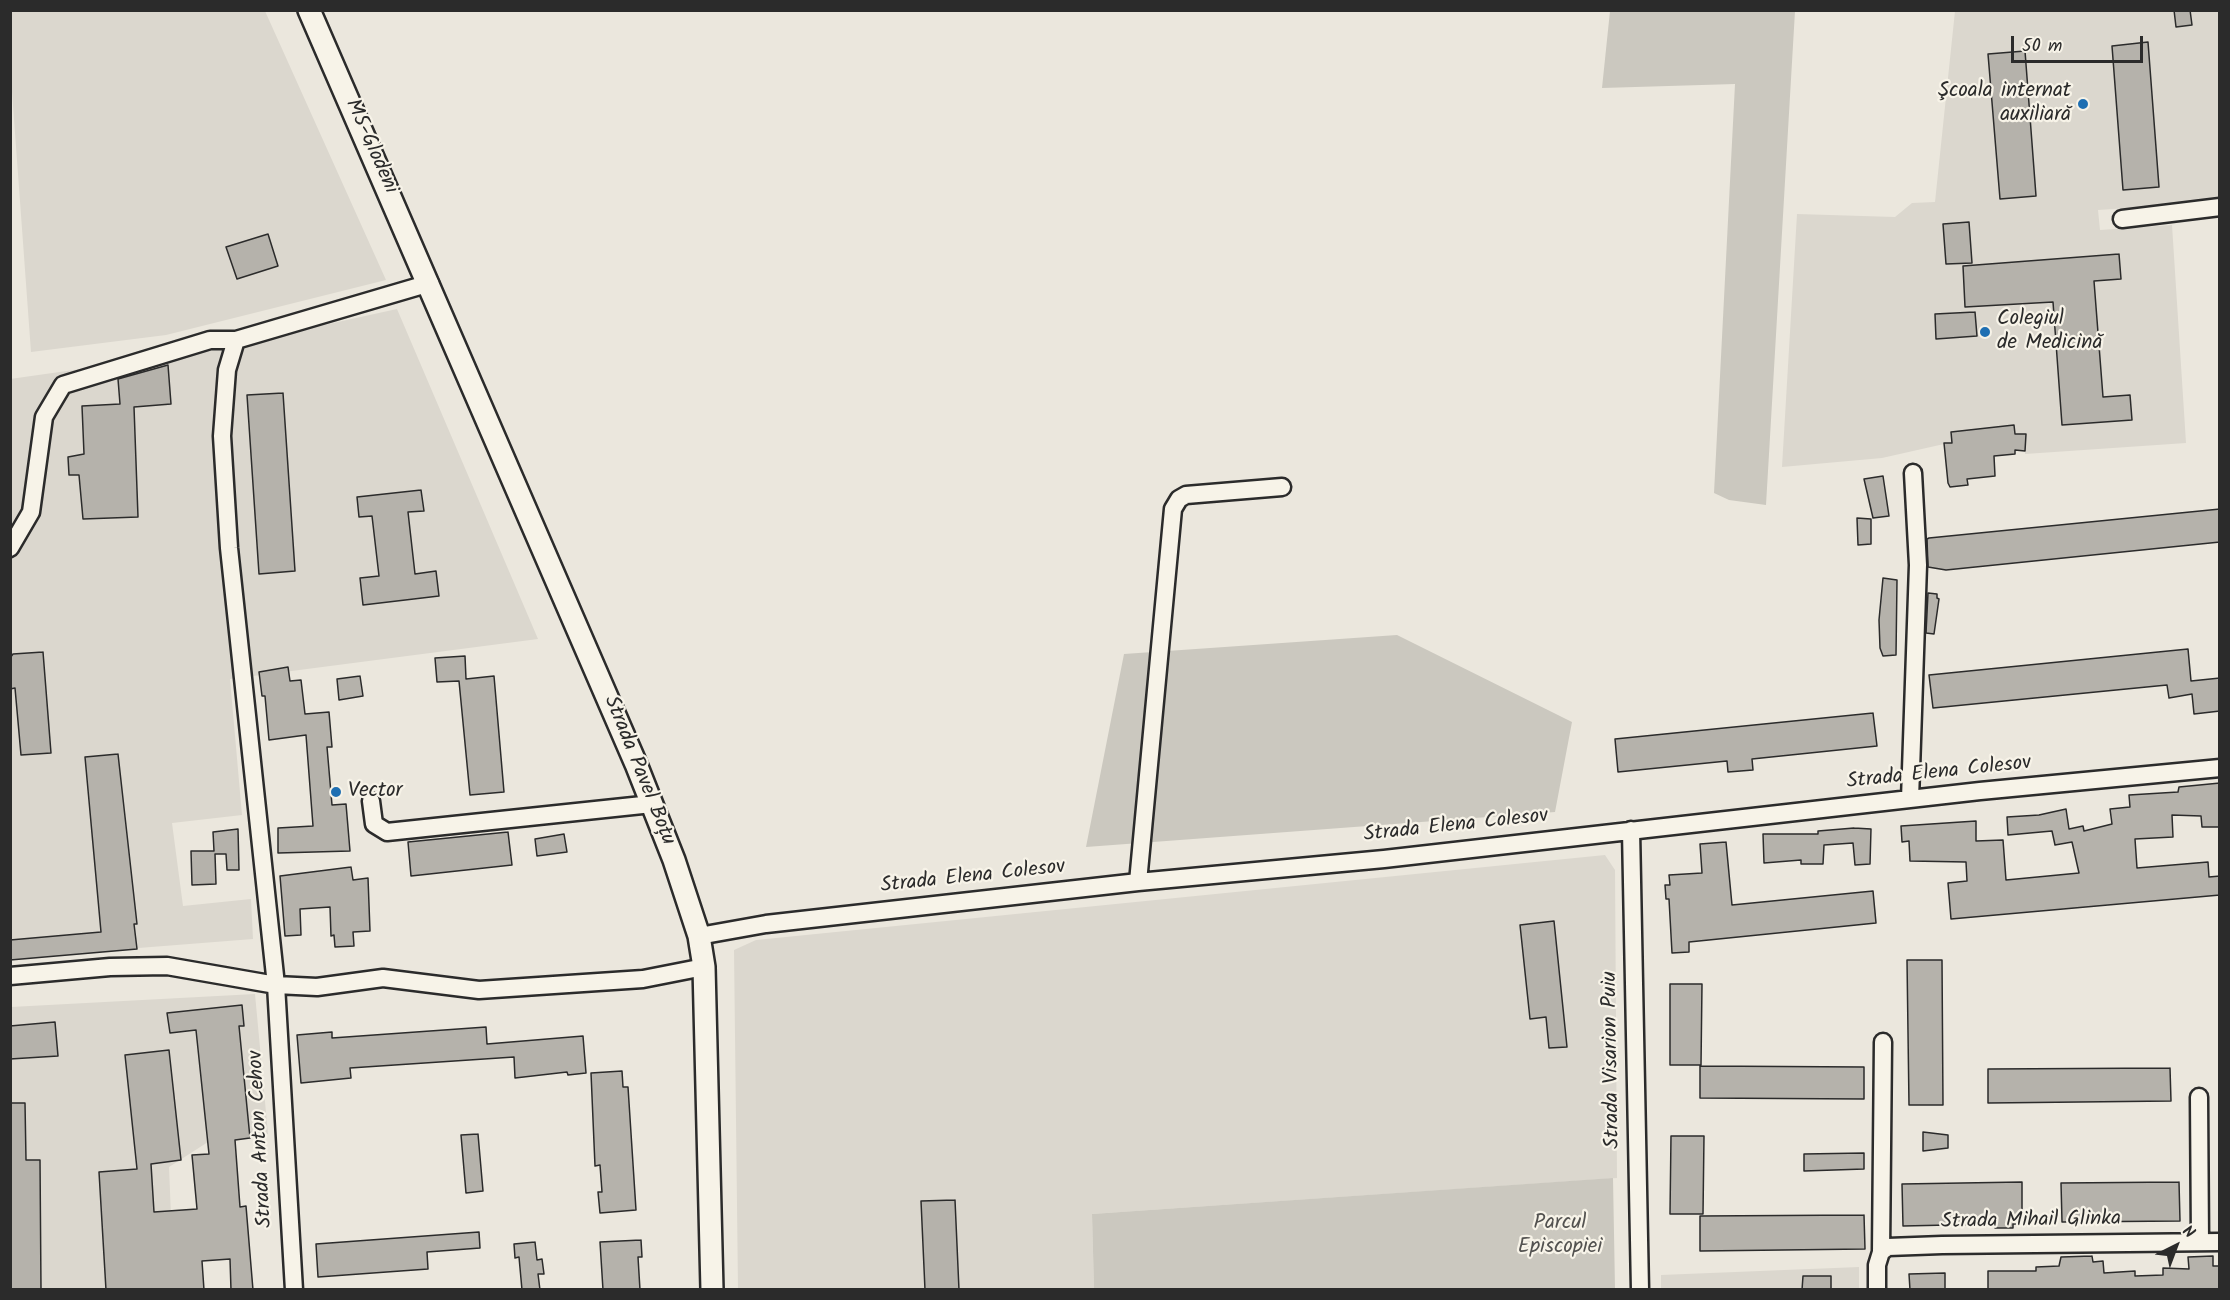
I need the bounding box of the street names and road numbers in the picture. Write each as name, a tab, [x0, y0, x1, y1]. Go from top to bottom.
street label: M5-Glodeni	[338, 96, 402, 198]
street label: Strada Pavel Boțu	[597, 693, 679, 849]
street label: Strada Elena Colesov	[1846, 752, 2032, 796]
street label: Strada Elena Colesov	[1363, 805, 1549, 849]
street label: Strada Elena Colesov	[880, 856, 1066, 900]
street label: Strada Visarion Puiu	[1599, 971, 1627, 1149]
street label: Strada Anton Cehov	[245, 1050, 279, 1228]
street label: Strada Mihail Glinka	[1941, 1208, 2121, 1236]

